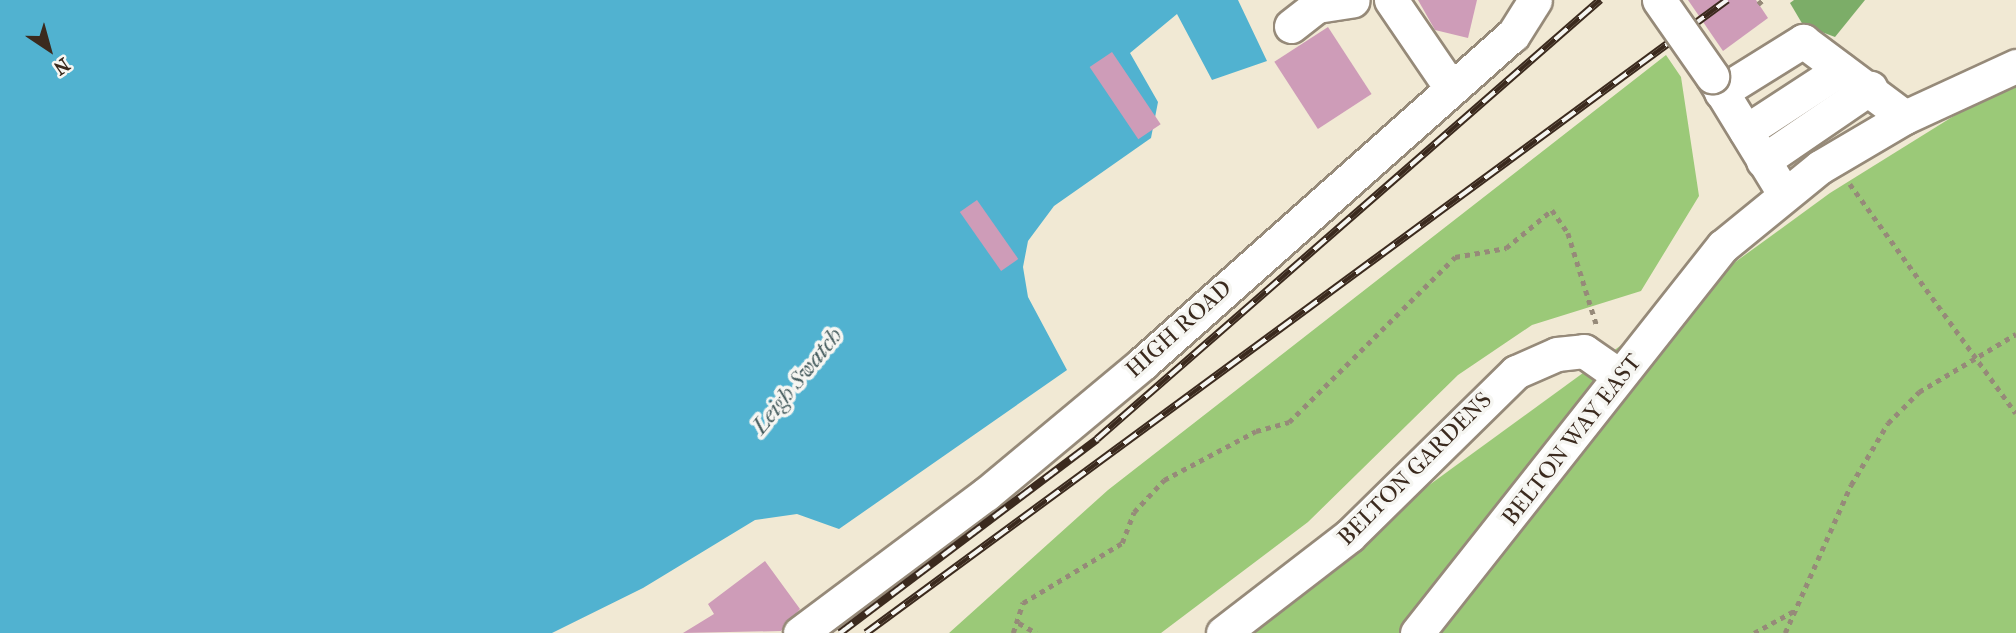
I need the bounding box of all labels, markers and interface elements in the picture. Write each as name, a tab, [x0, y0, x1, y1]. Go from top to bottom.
north arrow	[14, 14, 84, 84]
text: N	[49, 53, 74, 79]
street label: HIGH ROAD	[1120, 274, 1238, 384]
water label: Leigh Swatch	[745, 322, 849, 440]
street label: BELTON WAY EAST	[1497, 349, 1647, 531]
street label: BELTON GARDENS	[1332, 386, 1498, 552]

